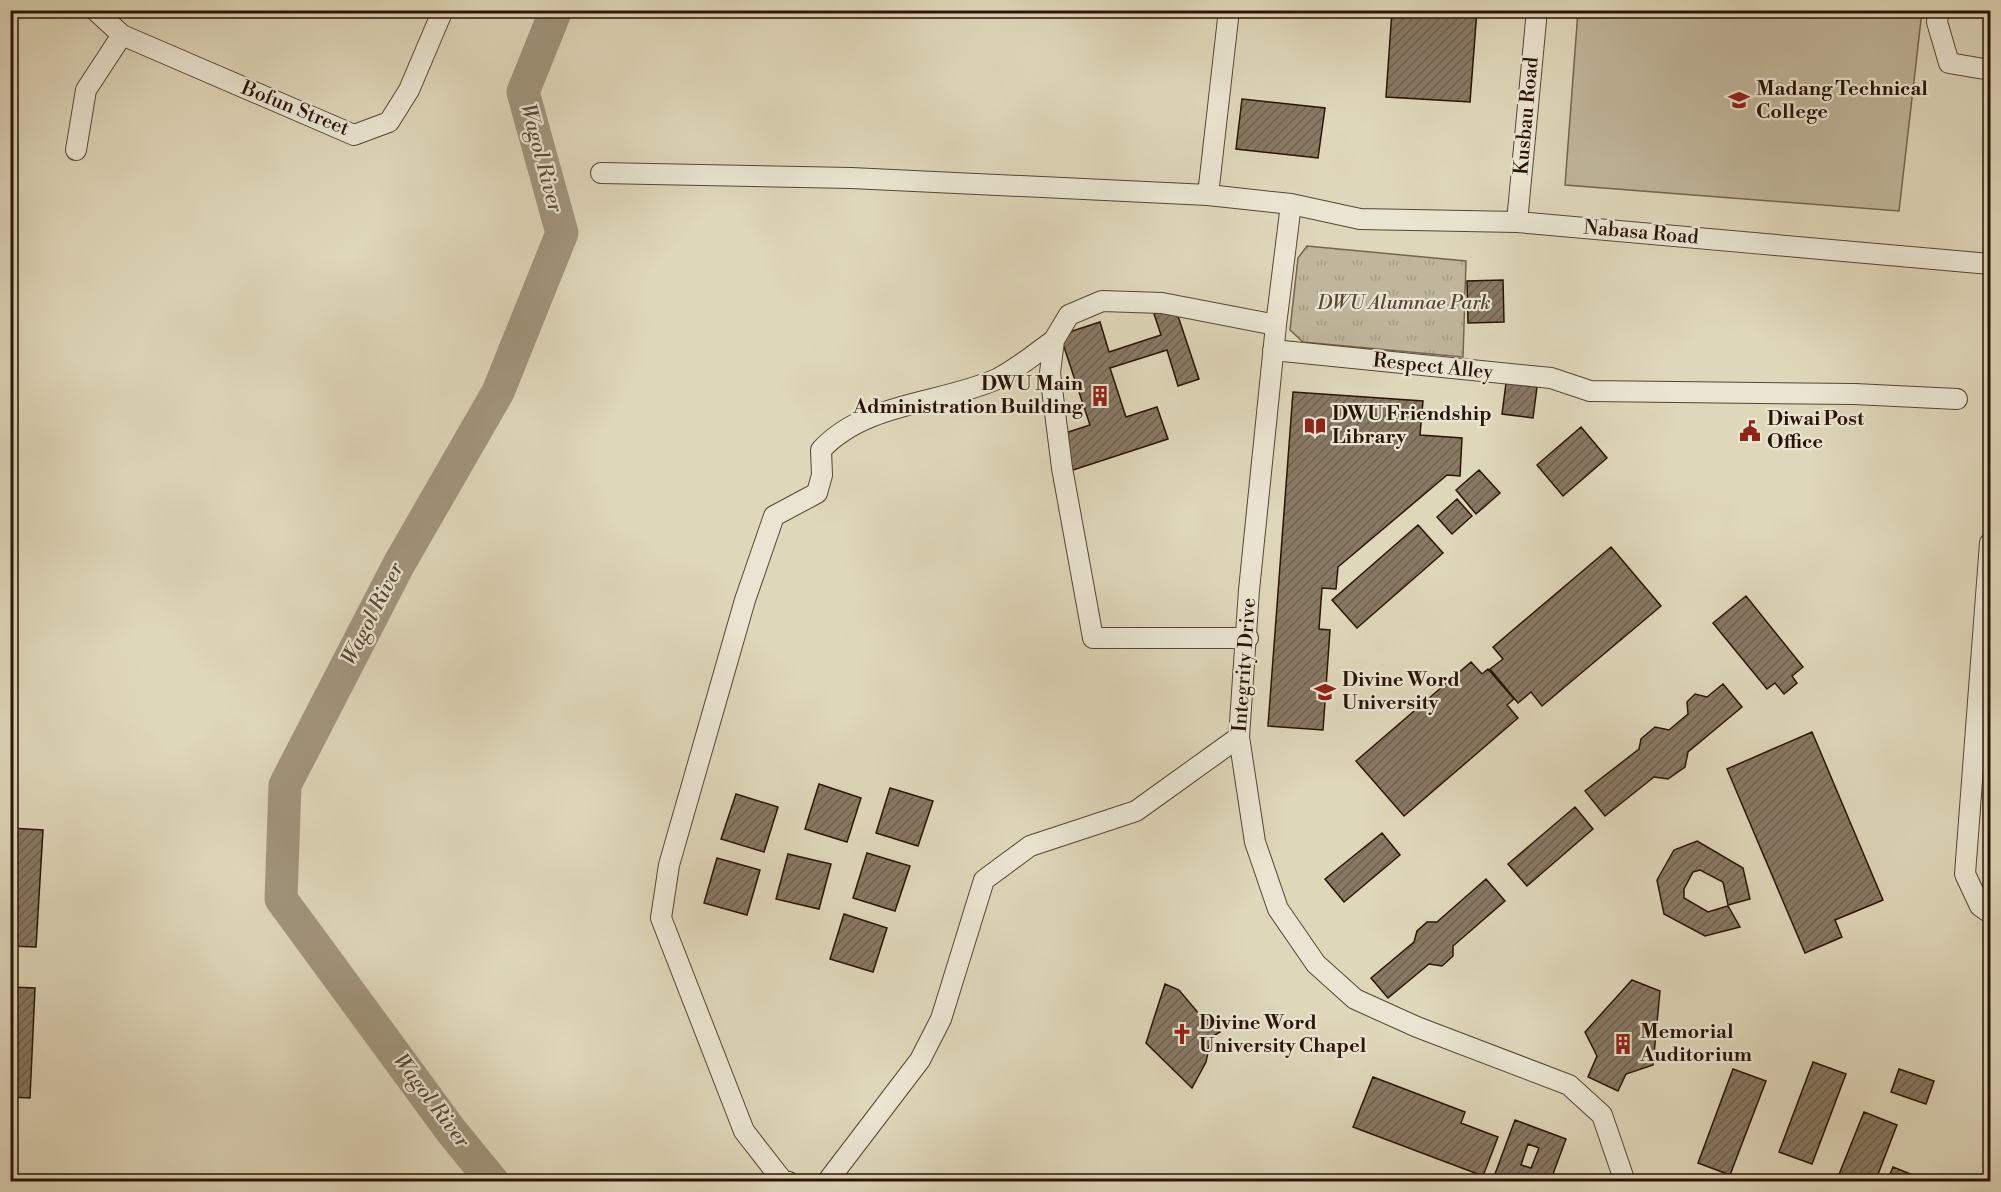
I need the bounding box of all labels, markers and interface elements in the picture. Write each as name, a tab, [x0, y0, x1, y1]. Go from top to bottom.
street label: Kusbau Road	[1509, 55, 1545, 176]
street label: Bofun Street	[237, 76, 353, 142]
place label: Madang Technical College	[1756, 77, 1928, 125]
school or university icon: Madang Technical College	[1727, 88, 1751, 112]
water label: Wagol River	[514, 101, 568, 216]
street label: Nabasa Road	[1582, 216, 1700, 251]
park label: DWU Alumnae Park	[1316, 291, 1491, 316]
street label: Respect Alley	[1372, 348, 1495, 386]
place label: DWU Main Administration Building	[852, 372, 1084, 420]
building icon: DWU Main Administration Building	[1088, 384, 1112, 408]
place label: DWU Friendship Library	[1332, 402, 1492, 450]
place label: Diwai Post Office	[1767, 407, 1865, 455]
library icon: DWU Friendship Library	[1303, 414, 1327, 438]
public building icon: Diwai Post Office	[1738, 419, 1762, 443]
water label: Wagol River	[336, 558, 410, 670]
street label: Integrity Drive	[1228, 597, 1262, 733]
place label: Divine Word University	[1342, 668, 1460, 716]
school or university icon: Divine Word University	[1313, 680, 1337, 704]
place label: Divine Word University Chapel	[1199, 1011, 1367, 1059]
place label: Memorial Auditorium	[1639, 1020, 1752, 1068]
church icon: Divine Word University Chapel	[1170, 1022, 1194, 1046]
building icon: Memorial Auditorium	[1611, 1032, 1635, 1056]
water label: Wagol River	[387, 1049, 476, 1154]

